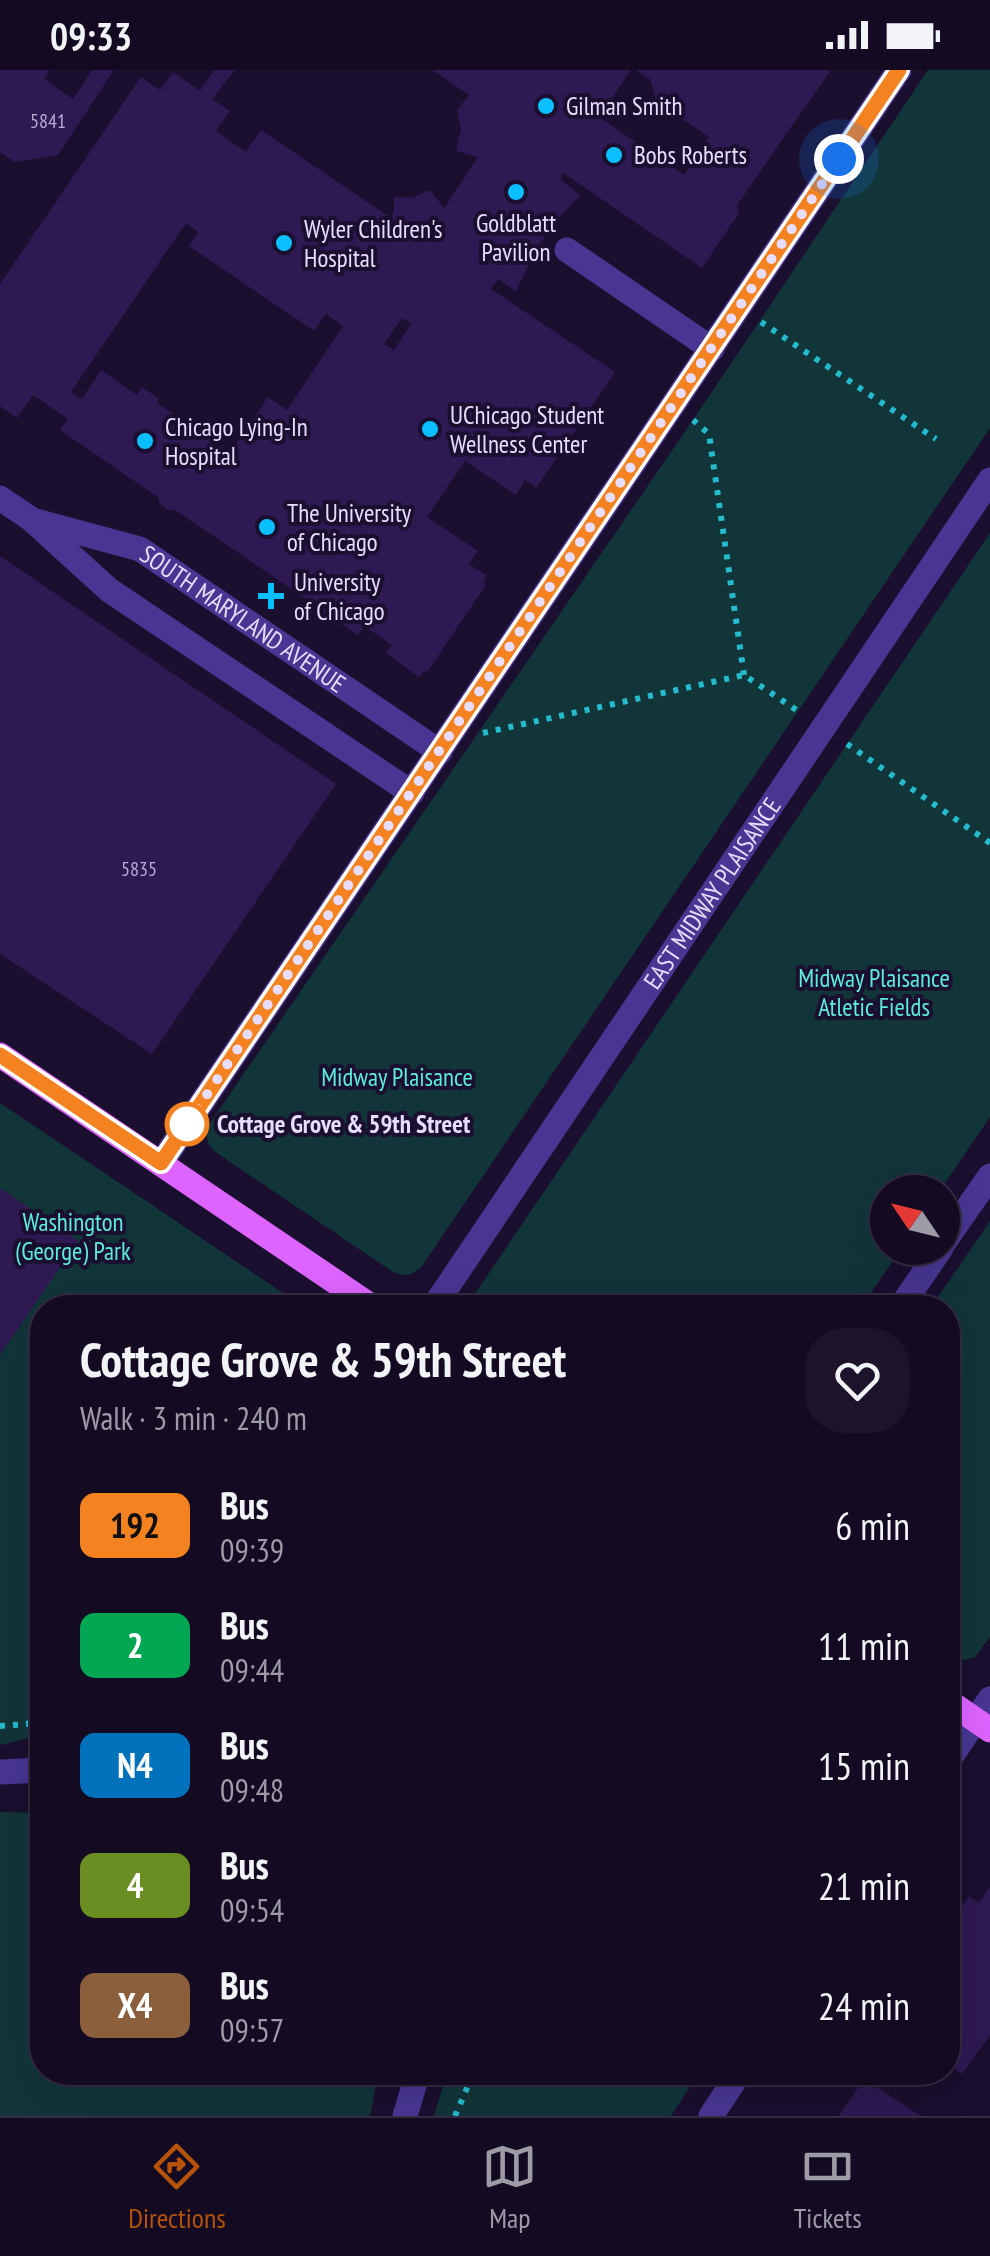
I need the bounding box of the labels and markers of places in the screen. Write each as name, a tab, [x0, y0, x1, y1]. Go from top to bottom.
place label: Gilman Smith	[566, 90, 682, 122]
marker: Gilman Smith	[535, 95, 557, 117]
place label: Bobs Roberts	[634, 139, 747, 171]
marker: Bobs Roberts	[603, 144, 625, 166]
marker: Goldblatt Pavilion	[505, 181, 527, 203]
place label: Goldblatt Pavilion	[476, 207, 556, 268]
place label: Wyler Children's Hospital	[304, 213, 443, 274]
marker: Wyler Children's Hospital	[273, 232, 295, 254]
place label: UChicago Student Wellness Center	[450, 399, 604, 460]
place label: Chicago Lying-In Hospital	[165, 411, 308, 472]
marker: UChicago Student Wellness Center	[419, 418, 441, 440]
marker: Chicago Lying-In Hospital	[134, 430, 156, 452]
place label: The University of Chicago	[287, 497, 412, 558]
marker: The University of Chicago	[256, 516, 278, 538]
place label: University of Chicago	[294, 566, 385, 627]
marker: University of Chicago	[258, 583, 284, 609]
marker: Cottage Grove & 59th Street	[166, 1103, 208, 1145]
place label: Cottage Grove & 59th Street	[217, 1108, 471, 1140]

